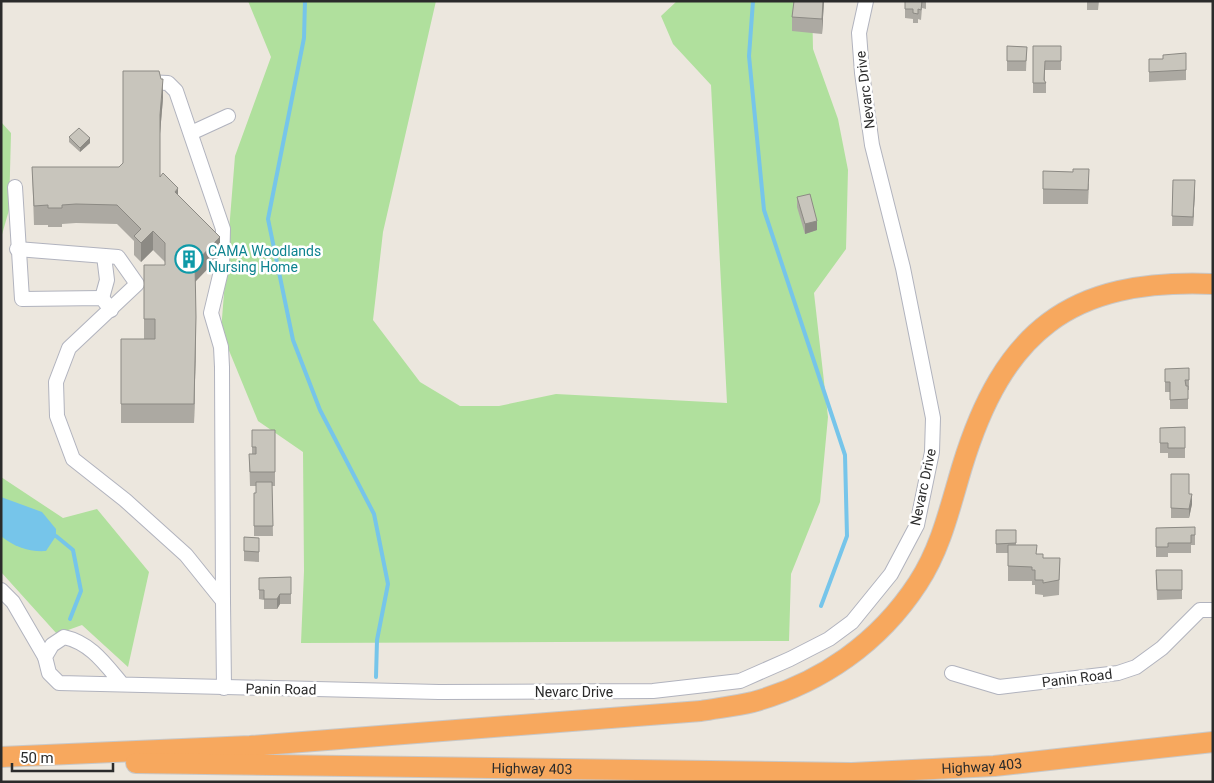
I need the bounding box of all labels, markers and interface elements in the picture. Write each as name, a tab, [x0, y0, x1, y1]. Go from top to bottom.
street label: Nevarc Drive	[852, 50, 878, 130]
place label: CAMA Woodlands Nursing Home	[208, 243, 321, 275]
building icon: CAMA Woodlands Nursing Home	[174, 244, 204, 274]
street label: Nevarc Drive	[907, 447, 939, 527]
street label: Panin Road	[1041, 666, 1113, 690]
street label: Panin Road	[245, 680, 317, 698]
street label: Nevarc Drive	[535, 684, 613, 700]
scale bar	[12, 740, 114, 772]
text: 50 m	[20, 749, 54, 767]
street label: Highway 403	[941, 755, 1023, 777]
street label: Highway 403	[491, 760, 572, 777]

